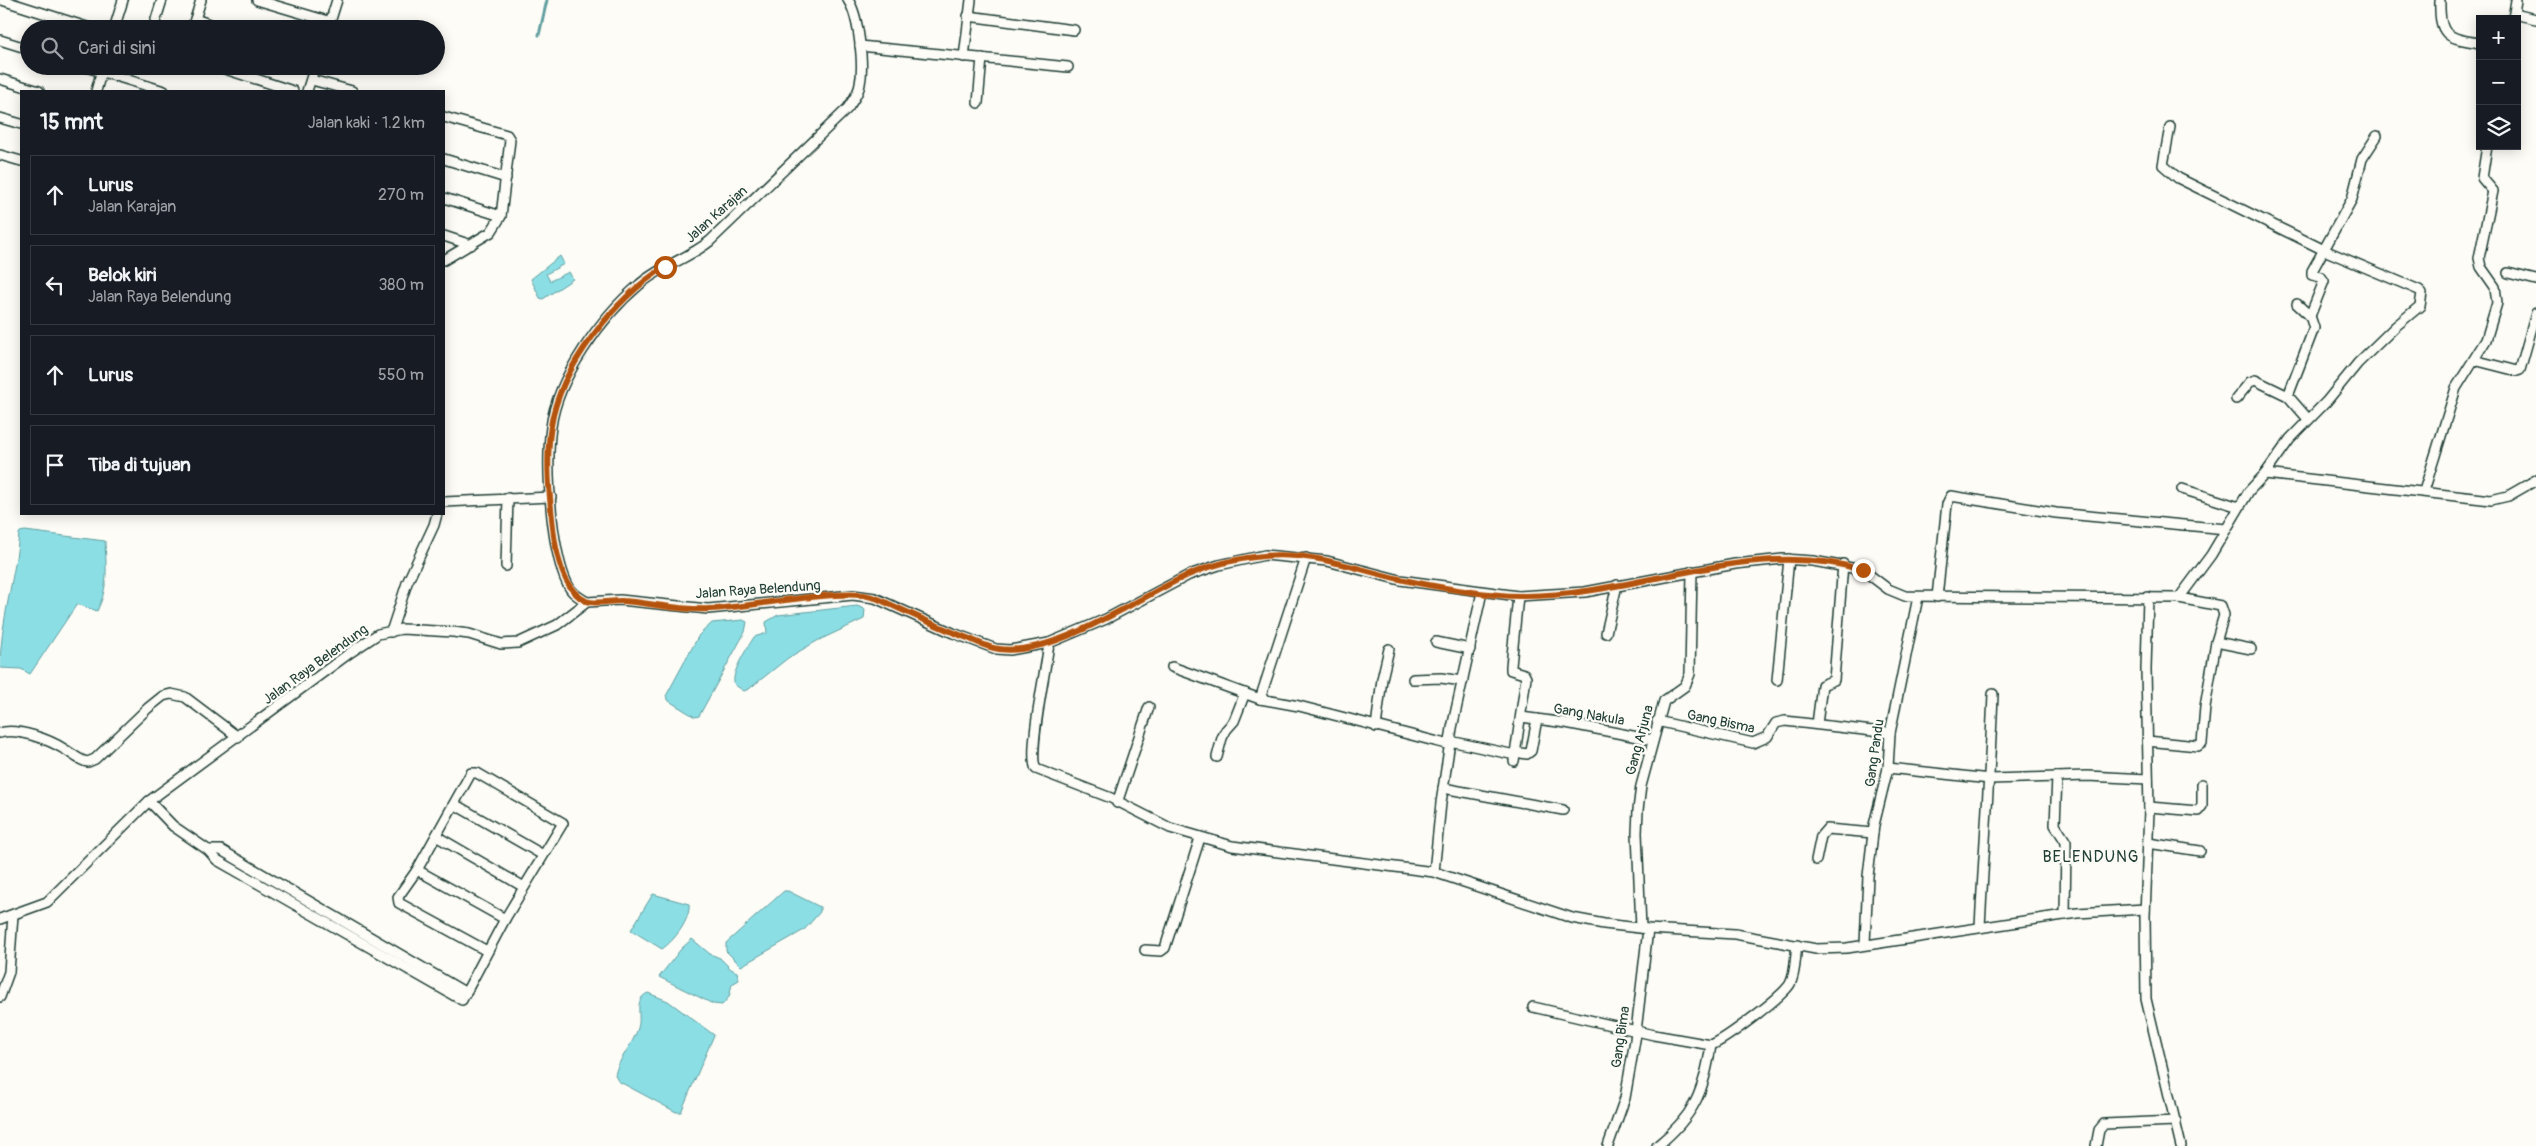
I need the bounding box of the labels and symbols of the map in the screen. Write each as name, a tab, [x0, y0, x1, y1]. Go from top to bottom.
street label: Jalan Karajan	[682, 182, 751, 247]
route start	[654, 256, 677, 279]
route end	[1852, 559, 1875, 582]
street label: Jalan Raya Belendung	[695, 577, 821, 602]
street label: Jalan Raya Belendung	[260, 621, 371, 708]
street label: Gang Nakula	[1552, 700, 1626, 729]
street label: Gang Arjuna	[1622, 703, 1657, 777]
street label: Gang Bisma	[1685, 706, 1756, 737]
street label: Gang Pandu	[1861, 718, 1888, 788]
district label: BELENDUNG	[2043, 847, 2139, 867]
street label: Gang Bima	[1608, 1005, 1633, 1069]

